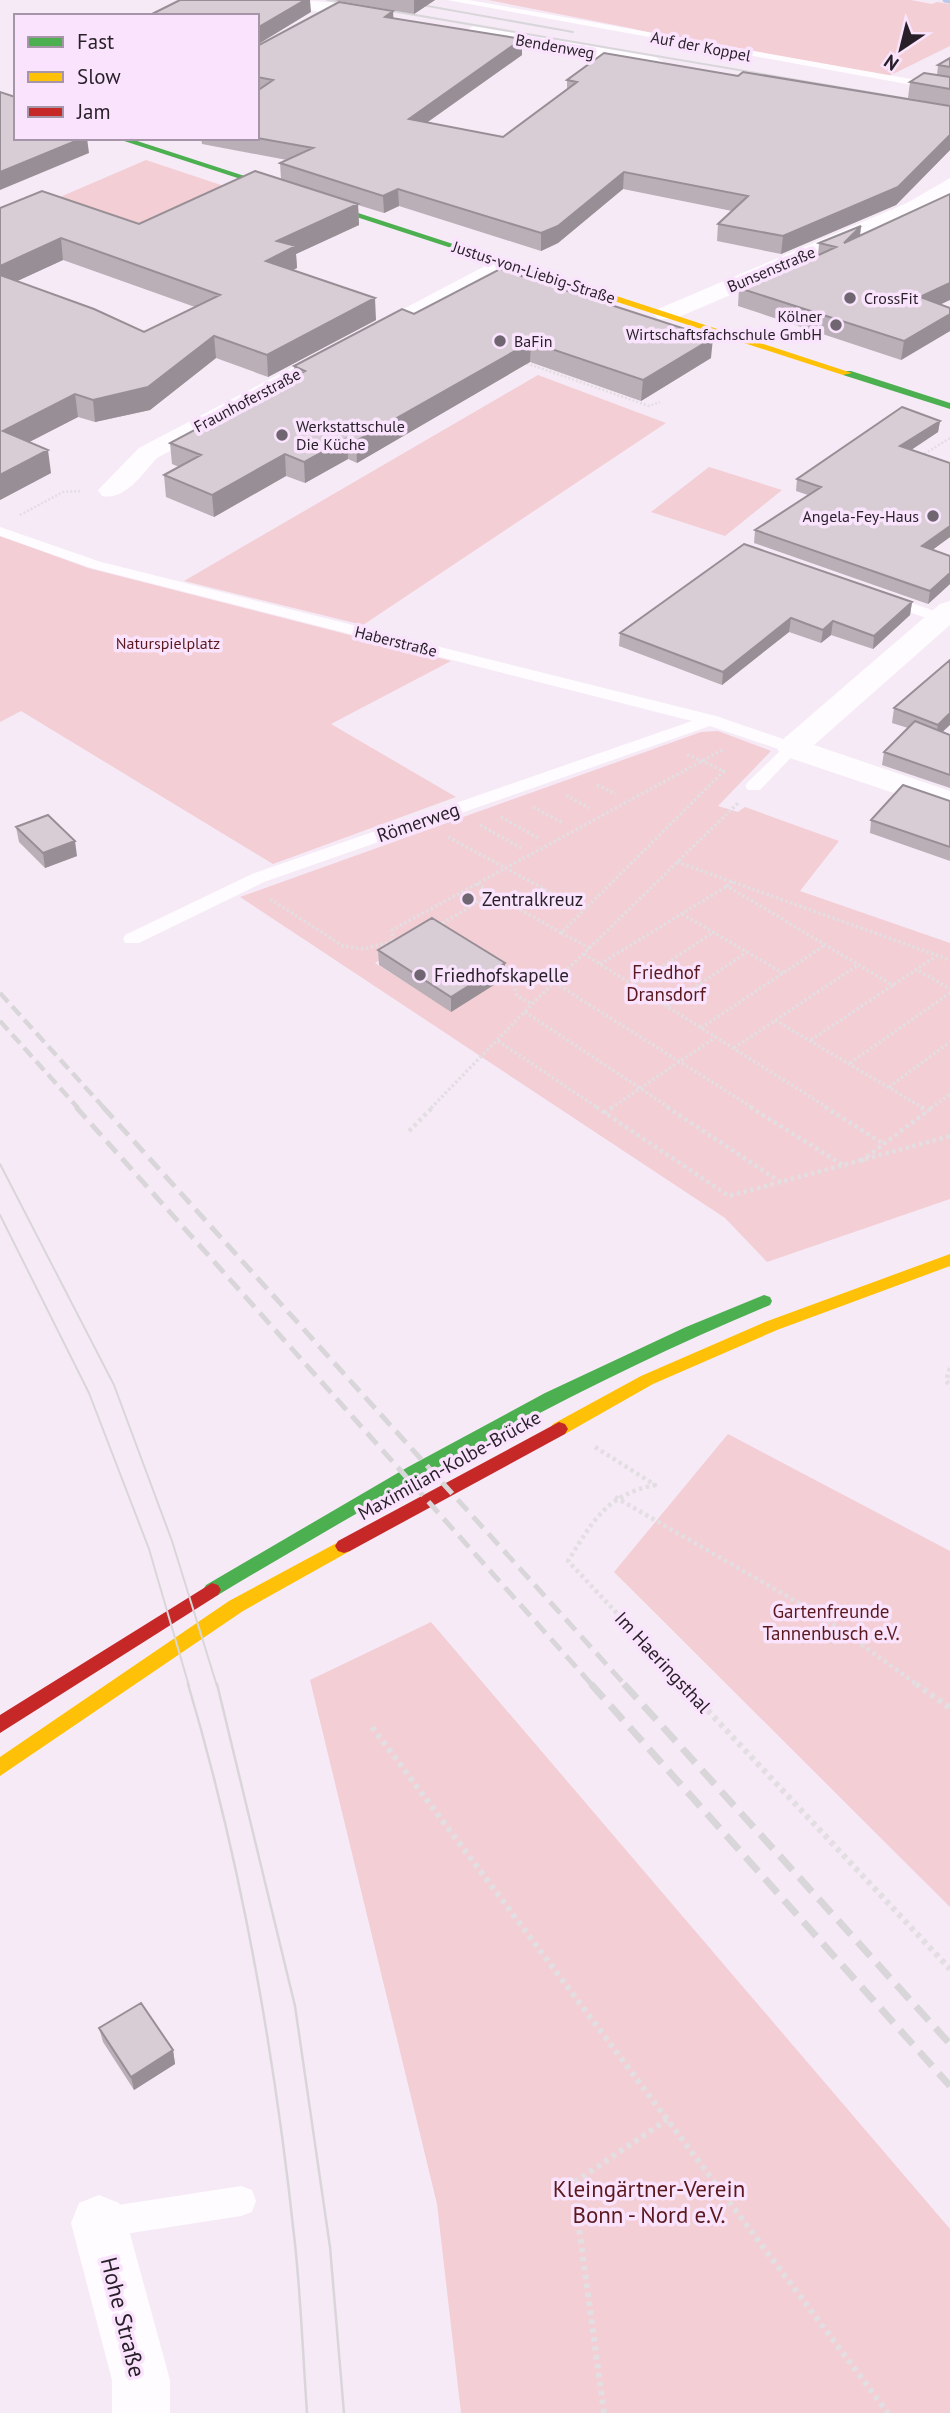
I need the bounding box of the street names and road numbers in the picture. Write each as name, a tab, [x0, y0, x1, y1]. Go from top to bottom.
street label: Auf der Koppel	[649, 27, 753, 66]
street label: Bendenweg	[514, 29, 596, 63]
street label: Justus-von-Liebig-Straße	[449, 236, 618, 308]
street label: Bunsenstraße	[724, 242, 818, 296]
street label: Fraunhoferstraße	[190, 364, 304, 436]
street label: Haberstraße	[353, 621, 439, 661]
street label: Römerweg	[374, 797, 462, 847]
street label: Maximilian-Kolbe-Brücke	[353, 1405, 545, 1525]
street label: Im Haeringsthal	[610, 1606, 716, 1718]
street label: Hohe Straße	[95, 2254, 152, 2380]

